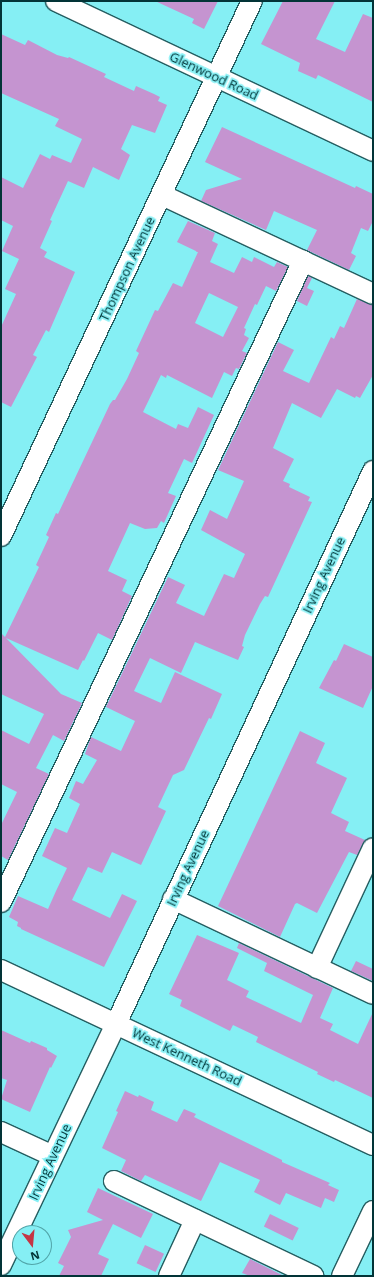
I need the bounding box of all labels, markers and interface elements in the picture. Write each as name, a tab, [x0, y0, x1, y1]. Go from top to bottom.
street label: Glenwood Road	[167, 49, 261, 103]
street label: Thompson Avenue	[96, 214, 158, 324]
street label: Irving Avenue	[300, 534, 348, 616]
street label: Irving Avenue	[164, 827, 212, 909]
street label: West Kenneth Road	[130, 1025, 244, 1089]
street label: Irving Avenue	[26, 1121, 74, 1203]
north arrow	[12, 1225, 52, 1265]
text: N	[29, 1248, 42, 1264]

